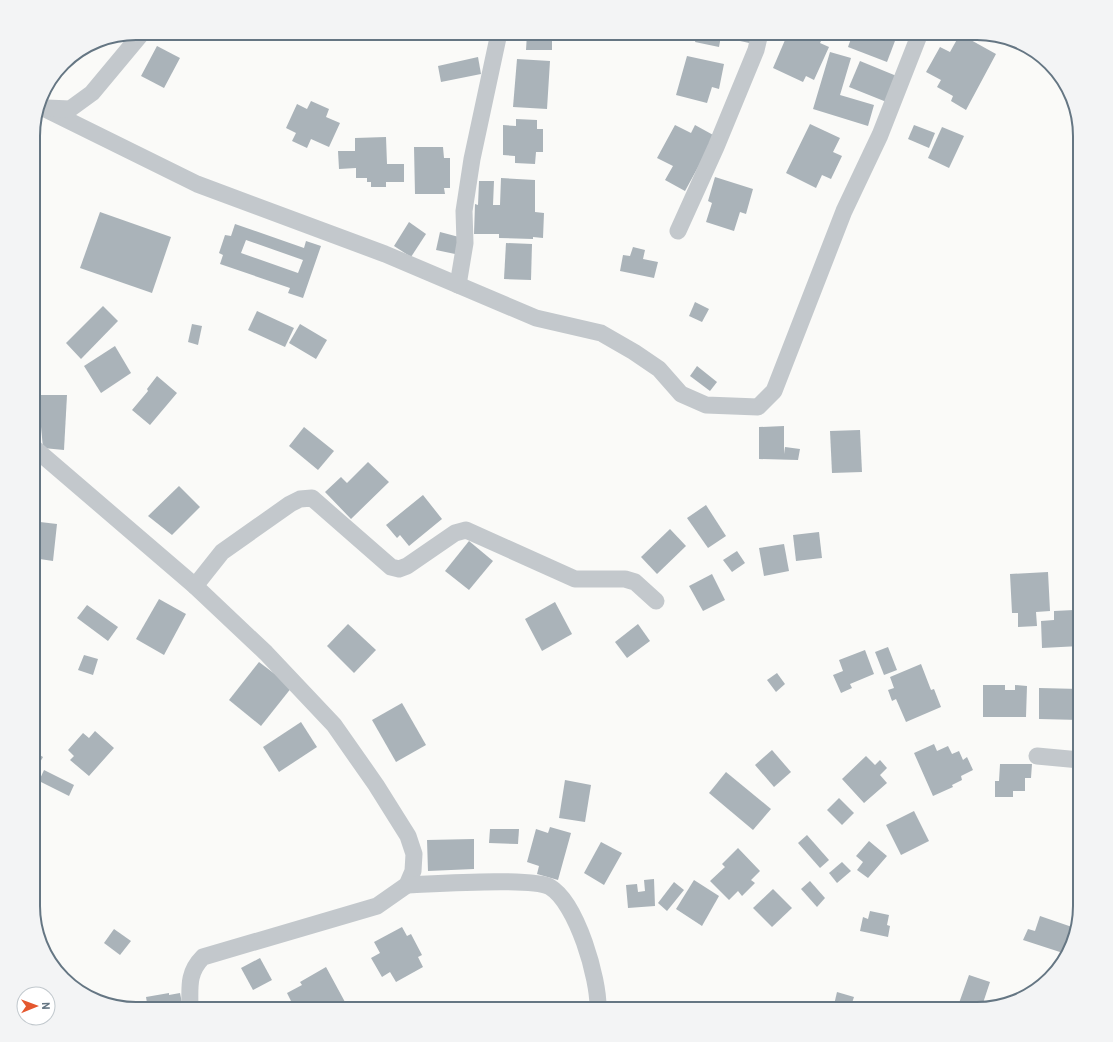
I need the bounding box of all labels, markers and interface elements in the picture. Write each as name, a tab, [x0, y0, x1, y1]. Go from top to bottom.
north arrow	[16, 986, 56, 1026]
text: N	[40, 1002, 53, 1010]

